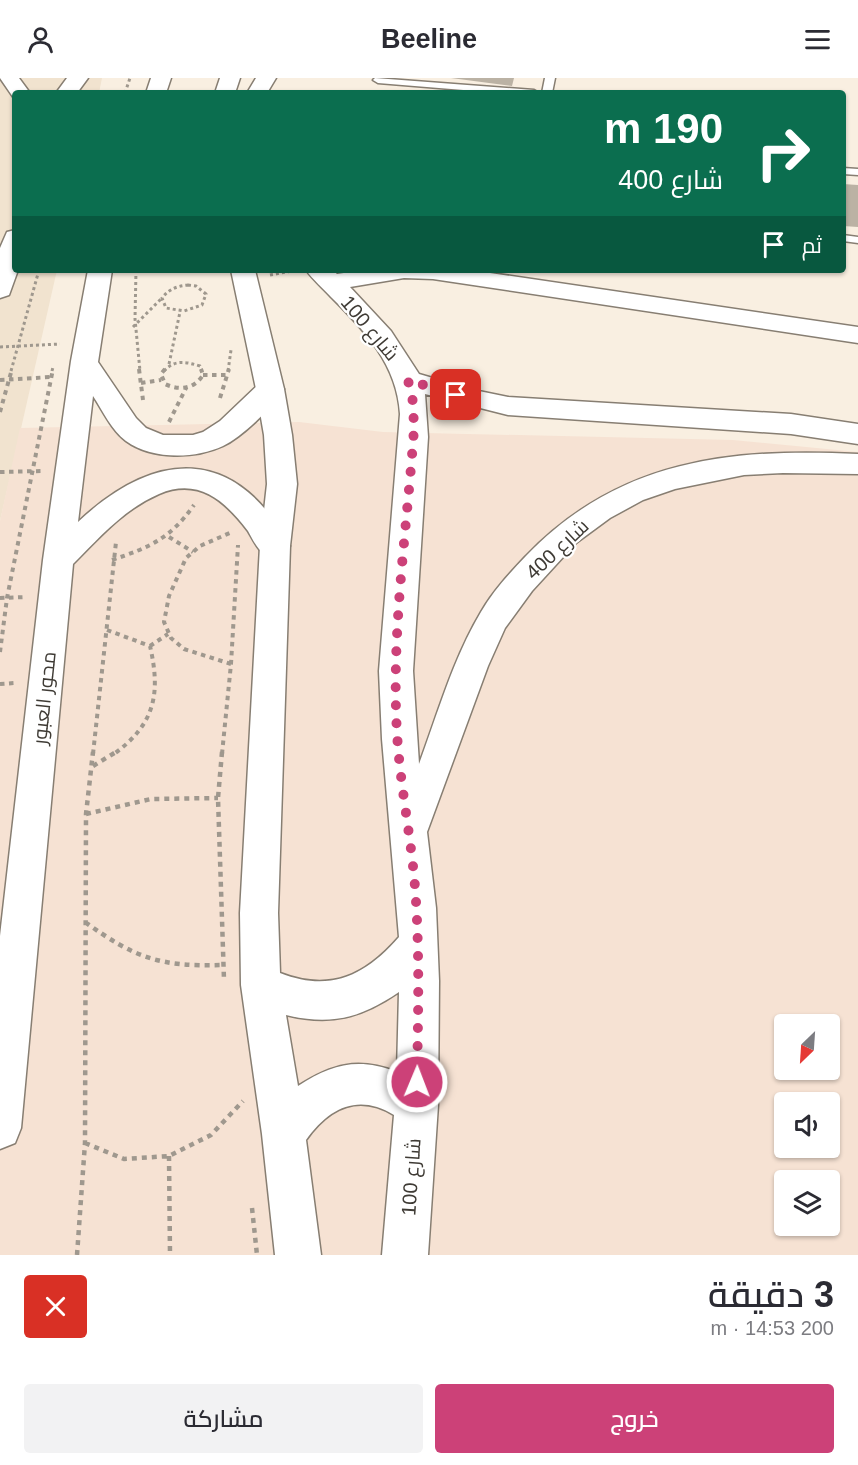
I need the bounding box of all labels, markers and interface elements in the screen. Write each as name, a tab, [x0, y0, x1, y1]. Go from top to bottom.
icon: person	[24, 23, 57, 56]
icon: menu	[801, 23, 834, 56]
text: Beeline	[381, 24, 477, 54]
text: 190 m	[604, 105, 723, 152]
icon: right	[744, 114, 822, 192]
text: شارع 400	[618, 165, 723, 195]
icon: arrive	[757, 228, 790, 261]
text: ثم	[802, 233, 822, 258]
street label: شارع 100	[334, 291, 403, 367]
pin	[430, 369, 481, 420]
icon: arrive	[439, 378, 472, 411]
street label: شارع 400	[521, 514, 595, 586]
street label: محور العبور	[28, 650, 61, 747]
north arrow	[774, 1014, 840, 1080]
map controls	[774, 1014, 840, 1236]
position arrow	[385, 1050, 449, 1114]
button: sound	[774, 1092, 840, 1158]
street label: شارع 100	[397, 1137, 428, 1217]
button: layers	[774, 1170, 840, 1236]
text: 3 دقيقة	[708, 1274, 834, 1315]
button: close	[24, 1275, 87, 1338]
text: 200 m · 14:53	[711, 1317, 834, 1339]
button: مشاركة	[24, 1384, 423, 1453]
button: خروج	[435, 1384, 834, 1453]

